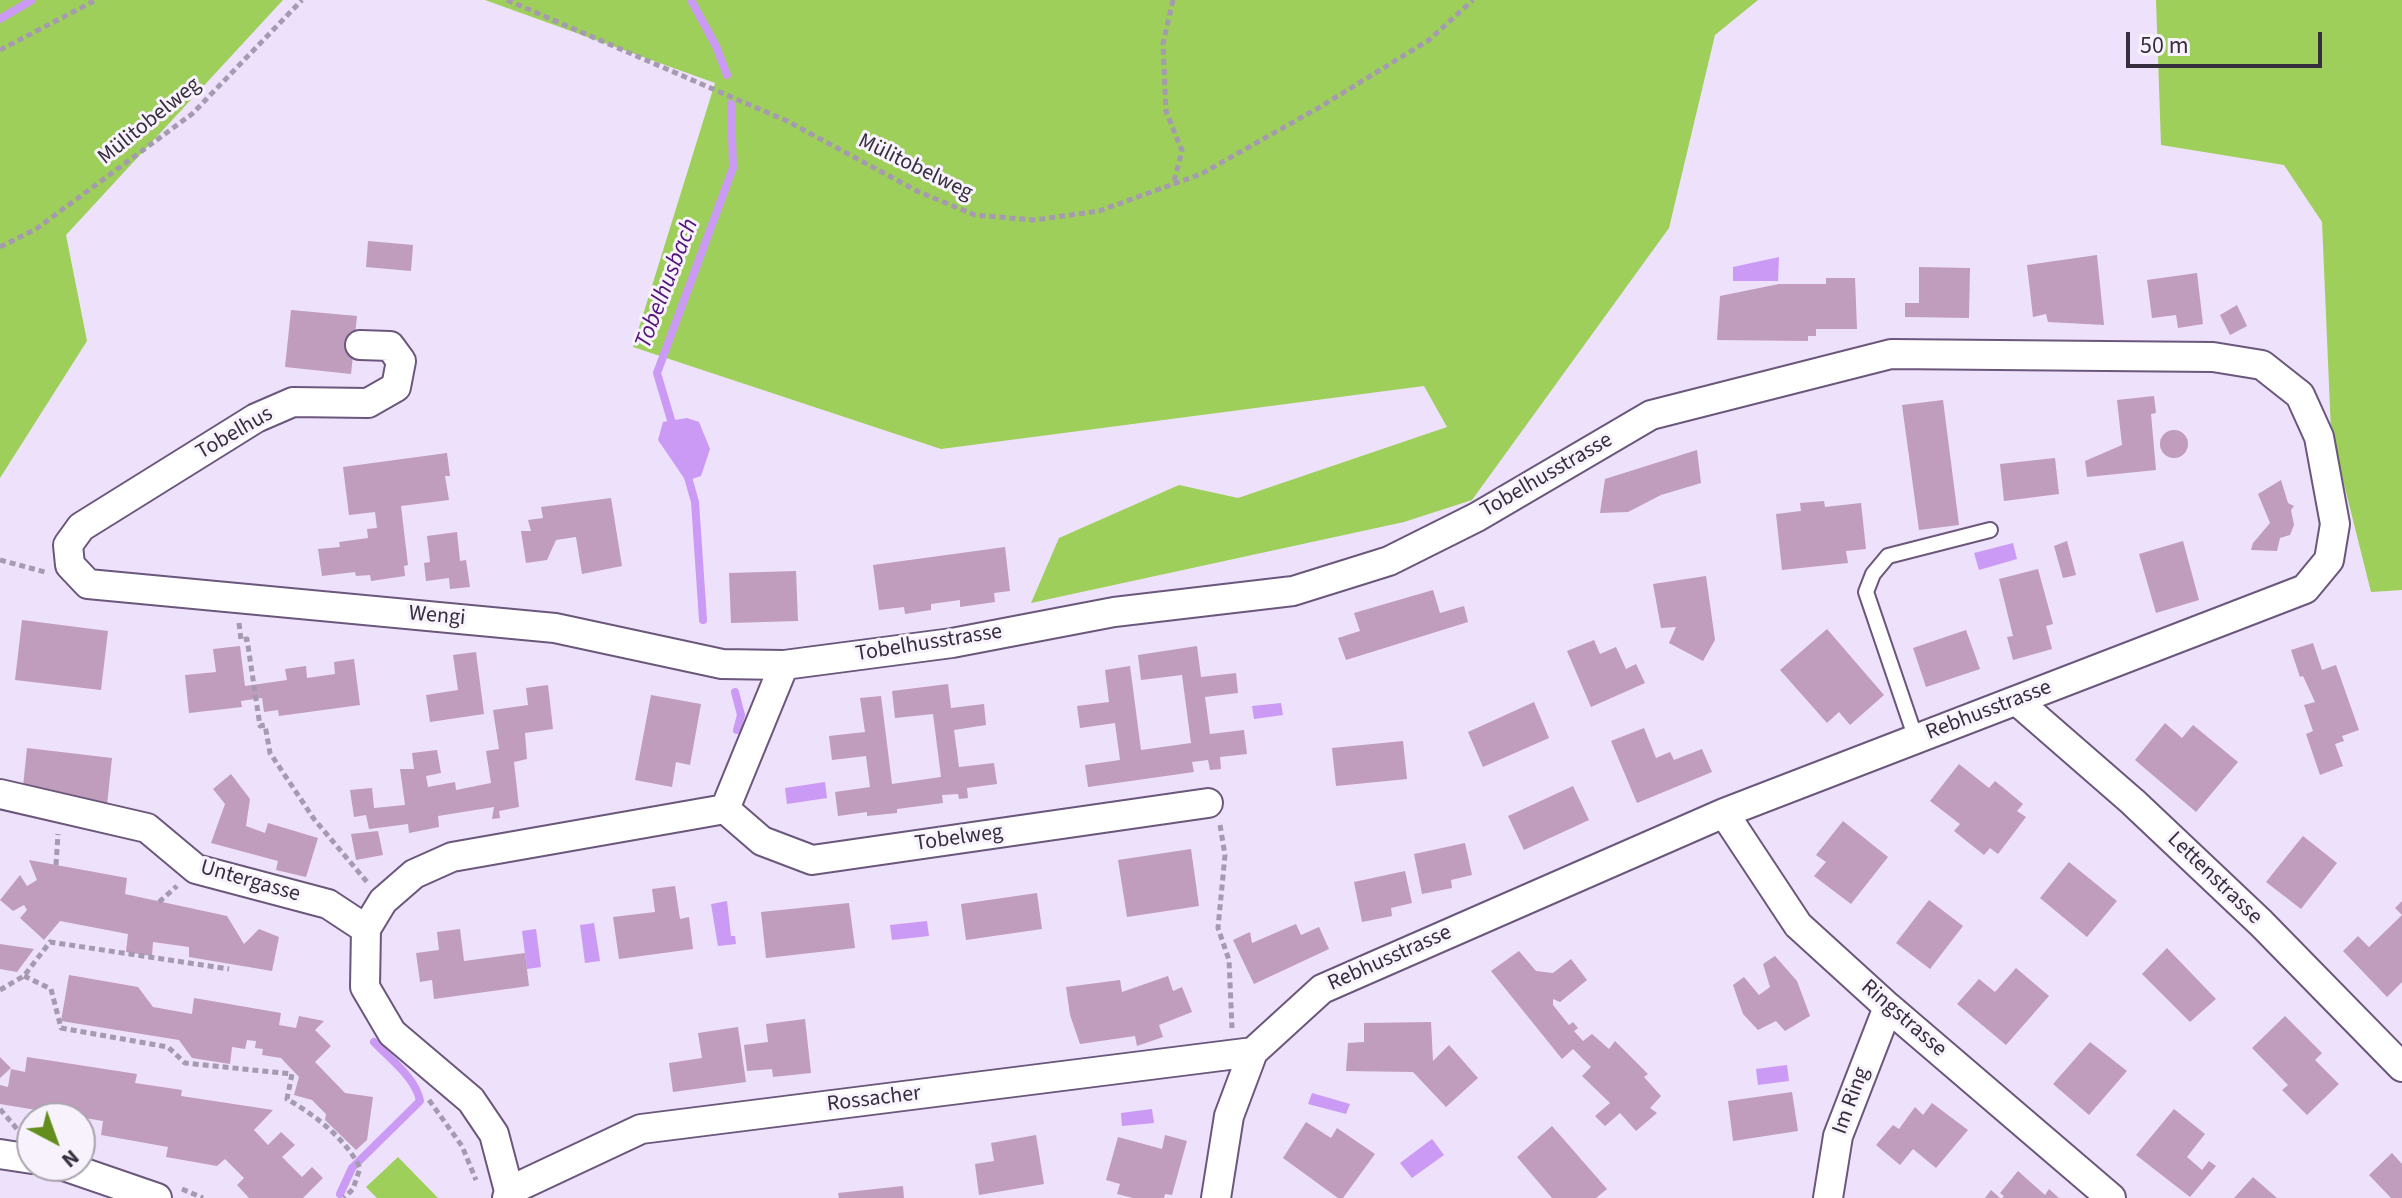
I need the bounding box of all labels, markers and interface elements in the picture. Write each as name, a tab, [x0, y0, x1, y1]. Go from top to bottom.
scale bar	[2130, 16, 2326, 66]
text: 50 m	[2140, 28, 2189, 63]
street label: Mülitobelweg	[93, 73, 207, 171]
street label: Mülitobelweg	[853, 129, 977, 207]
water label: Tobelhusbach	[630, 215, 706, 353]
street label: Tobelhus	[192, 402, 278, 466]
street label: Tobelhusstrasse	[1476, 428, 1618, 524]
street label: Wengi	[408, 601, 466, 633]
street label: Tobelhusstrasse	[854, 619, 1004, 669]
street label: Rebhusstrasse	[1923, 675, 2055, 747]
street label: Tobelweg	[913, 820, 1005, 858]
street label: Lettenstrasse	[2161, 827, 2267, 931]
street label: Untergasse	[197, 855, 303, 909]
street label: Rebhusstrasse	[1324, 920, 1456, 998]
street label: Ringstrasse	[1855, 975, 1951, 1063]
street label: Im Ring	[1828, 1064, 1876, 1138]
street label: Rossacher	[826, 1081, 922, 1119]
north arrow	[16, 1102, 96, 1182]
text: N	[54, 1142, 86, 1175]

